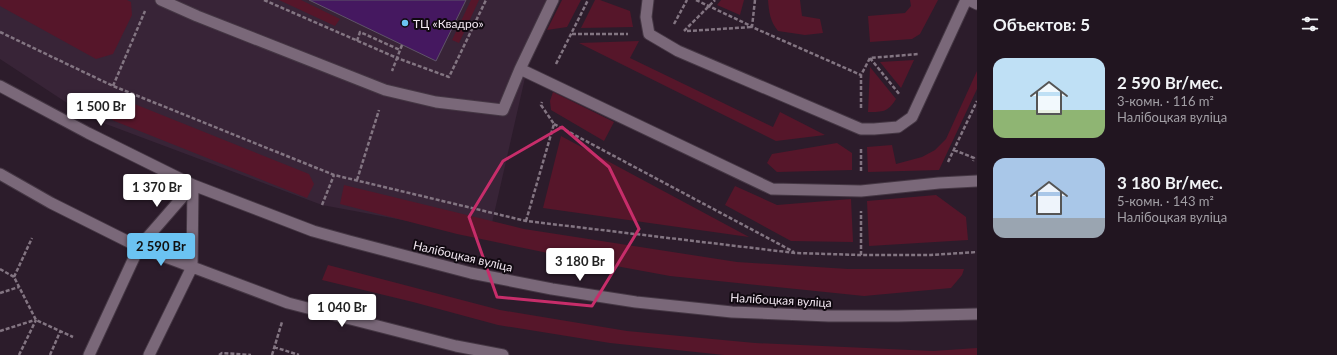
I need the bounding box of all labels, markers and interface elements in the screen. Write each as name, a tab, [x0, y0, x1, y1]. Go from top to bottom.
icon: filters	[1299, 13, 1321, 35]
text: Объектов: 5	[993, 14, 1090, 35]
place label: ТЦ «Квадро»	[413, 16, 484, 31]
marker: ТЦ «Квадро»	[400, 18, 410, 28]
text: 2 590 Br/мес.	[1117, 72, 1223, 93]
icon: home	[1025, 74, 1073, 122]
pin: 1 500 Br	[60, 93, 142, 127]
text: 3-комн. · 116 m²	[1117, 93, 1214, 109]
text: 1 500 Br	[76, 98, 126, 114]
text: Налібоцкая вуліца	[1117, 109, 1227, 125]
text: 3 180 Br/мес.	[1117, 172, 1223, 193]
pin: 1 370 Br	[116, 174, 198, 208]
icon: home	[1025, 174, 1073, 222]
text: 1 370 Br	[132, 179, 182, 195]
text: 5-комн. · 143 m²	[1117, 193, 1214, 209]
text: Налібоцкая вуліца	[1117, 209, 1227, 225]
pin: 2 590 Br	[120, 233, 202, 267]
street label: Налібоцкая вуліца	[412, 237, 514, 275]
text: 2 590 Br	[136, 238, 186, 254]
pin: 3 180 Br	[539, 248, 621, 282]
text: 3 180 Br	[555, 253, 605, 269]
street label: Налібоцкая вуліца	[730, 290, 832, 310]
pin: 1 040 Br	[301, 294, 383, 328]
text: 1 040 Br	[317, 299, 367, 315]

